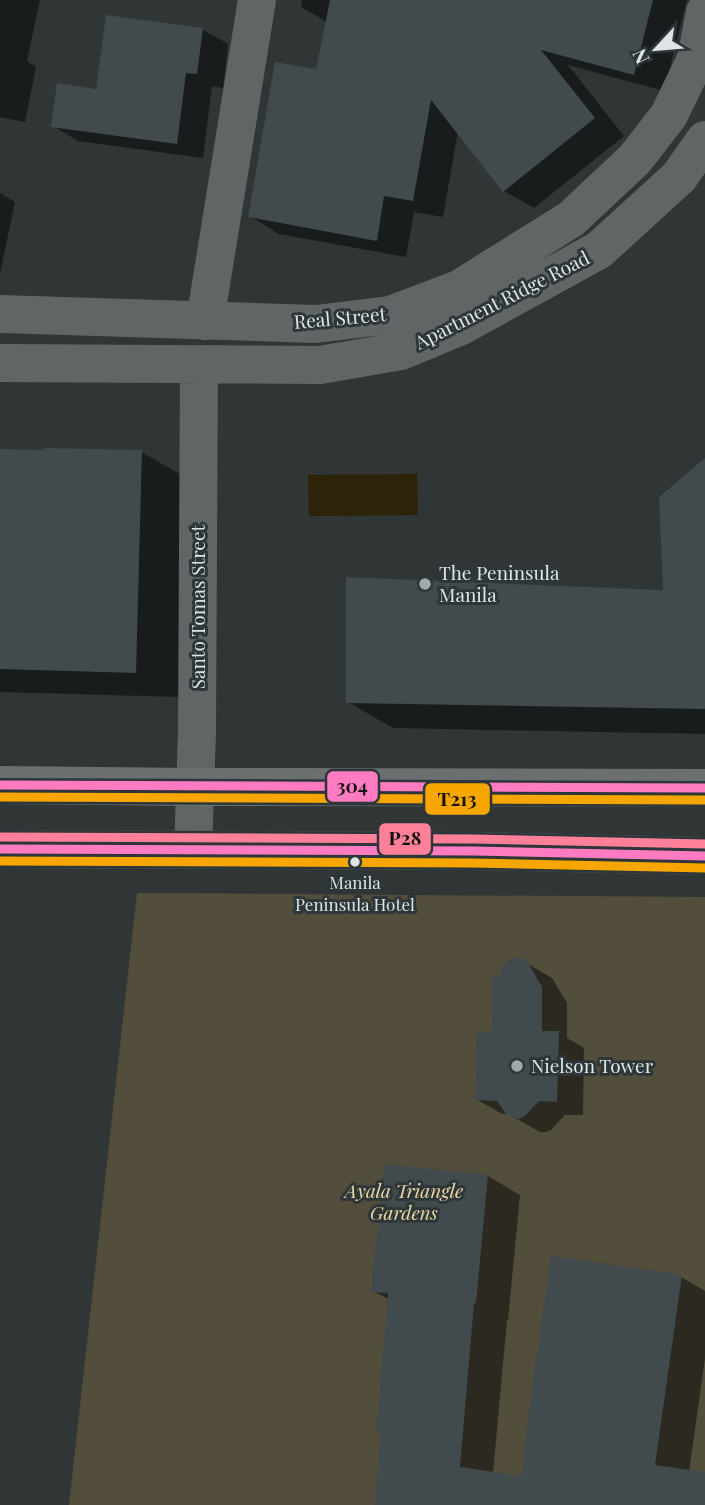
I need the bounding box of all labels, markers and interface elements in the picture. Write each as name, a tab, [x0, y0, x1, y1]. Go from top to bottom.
north arrow	[621, 14, 691, 84]
text: N	[625, 45, 655, 69]
street label: Apartment Ridge Road	[409, 244, 593, 355]
street label: Real Street	[293, 300, 387, 334]
street label: Santo Tomas Street	[184, 525, 210, 689]
place label: The Peninsula Manila	[439, 559, 560, 607]
marker: The Peninsula Manila	[417, 576, 433, 592]
line badge: 304	[326, 770, 379, 803]
text: 304	[336, 772, 368, 798]
line badge: T213	[424, 782, 491, 816]
text: T213	[437, 785, 477, 811]
line badge: P28	[378, 822, 432, 856]
text: P28	[389, 824, 421, 850]
marker: Manila Peninsula Hotel	[348, 855, 362, 869]
place label: Manila Peninsula Hotel	[295, 871, 415, 915]
place label: Nielson Tower	[531, 1052, 654, 1078]
marker: Nielson Tower	[509, 1058, 525, 1074]
park label: Ayala Triangle Gardens	[343, 1177, 463, 1225]

